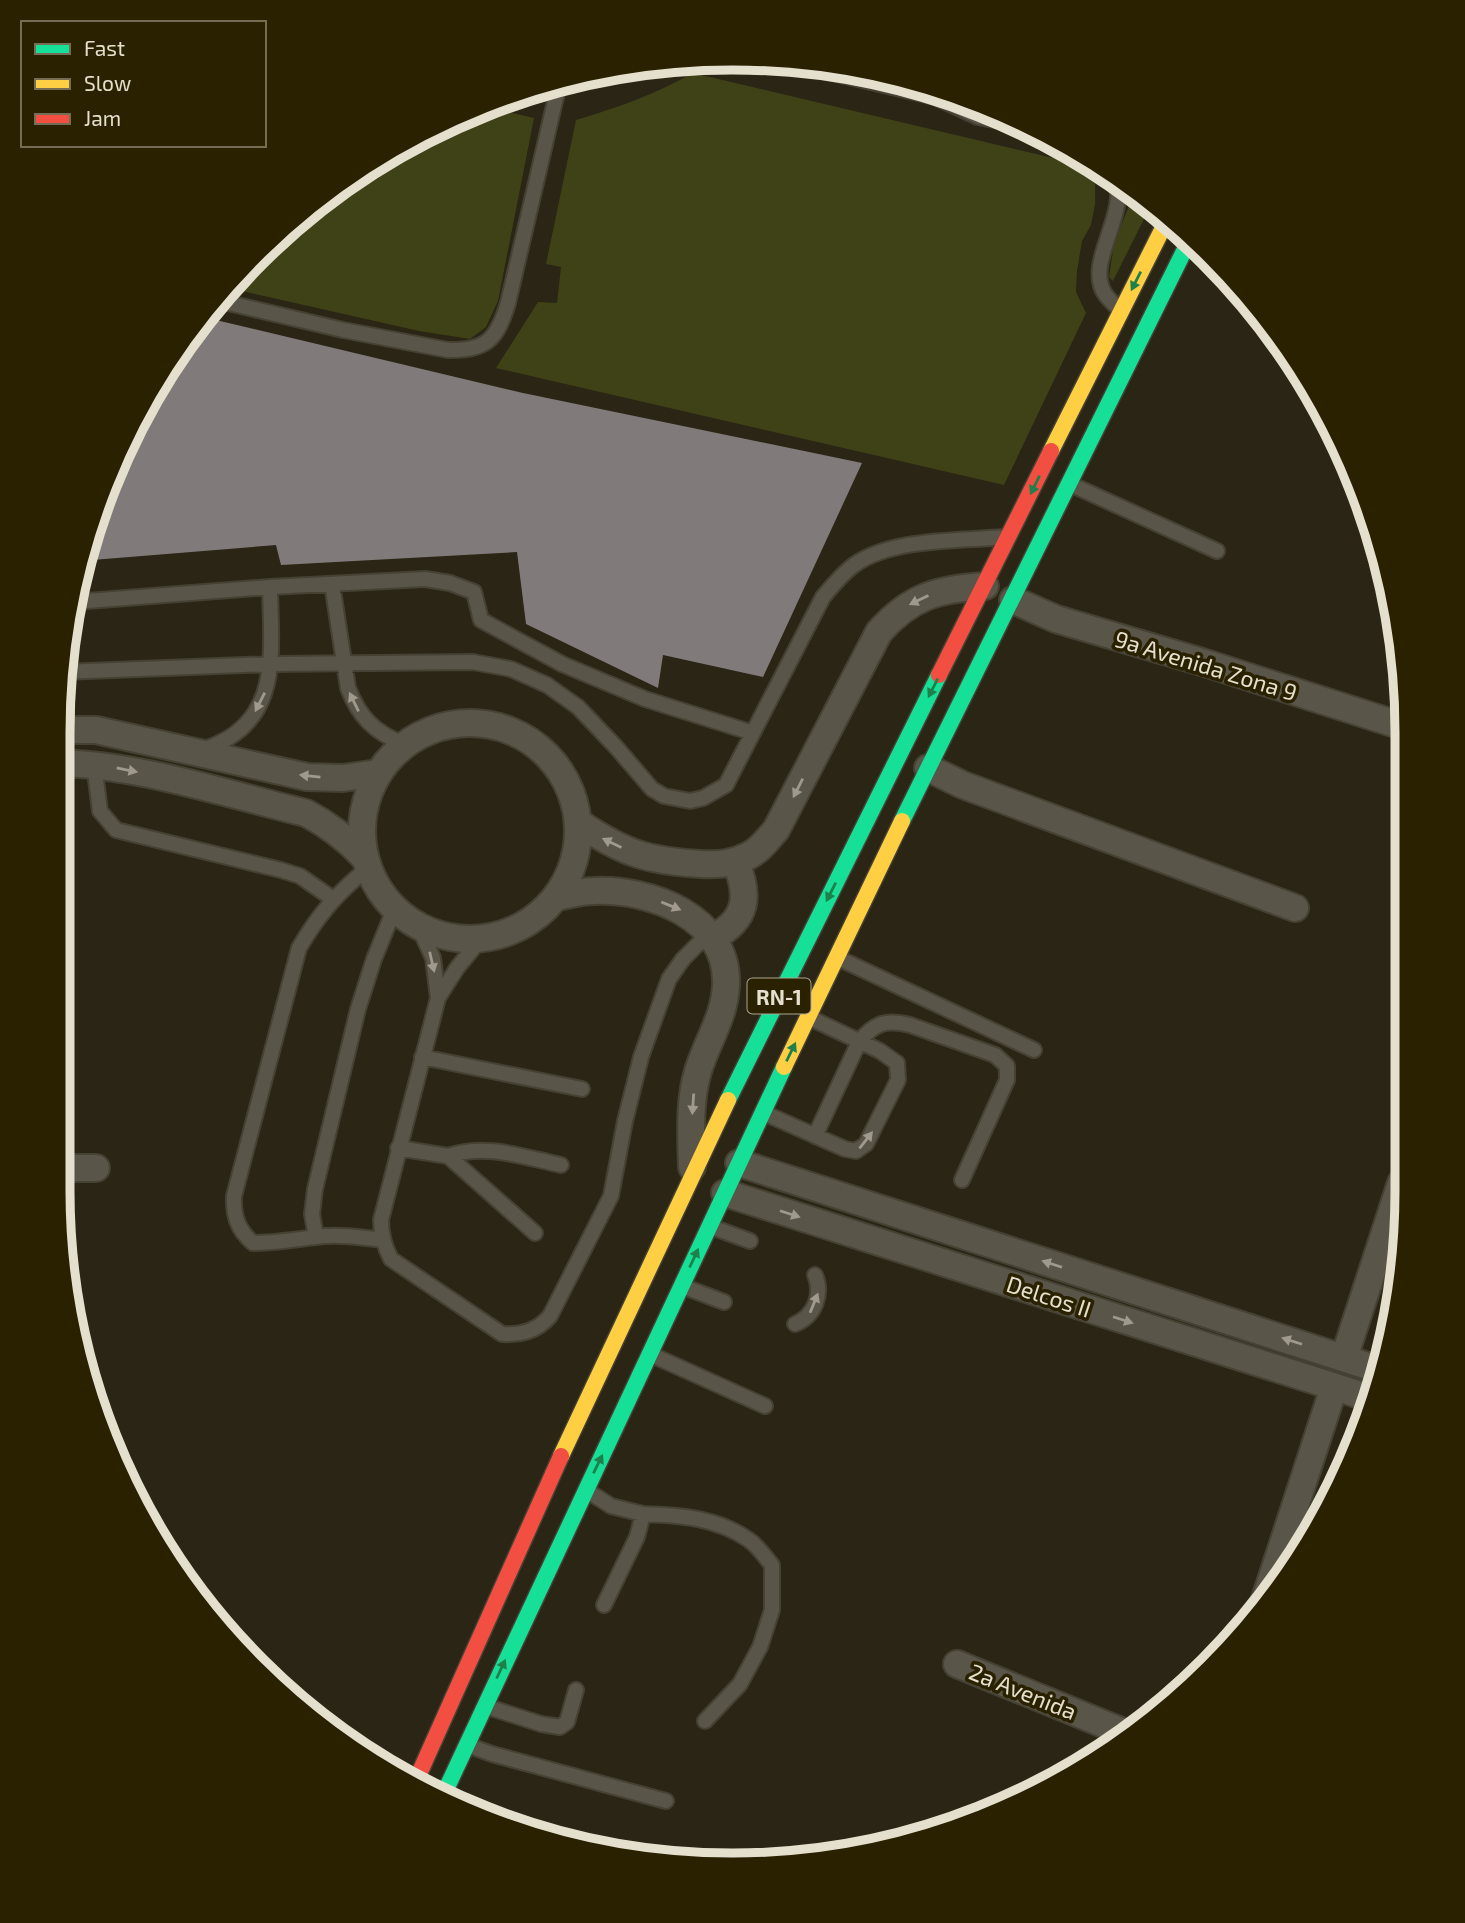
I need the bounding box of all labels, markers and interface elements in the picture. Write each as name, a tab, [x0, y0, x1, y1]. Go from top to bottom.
legend	[21, 21, 266, 147]
text: Fast	[84, 35, 125, 60]
text: Slow	[84, 70, 131, 95]
text: Jam	[84, 105, 121, 130]
one-way arrow	[1131, 271, 1142, 291]
one-way arrow	[1029, 475, 1040, 495]
one-way arrow	[909, 594, 929, 606]
street label: 9a Avenida Zona 9	[1112, 624, 1300, 706]
one-way arrow	[928, 679, 940, 699]
one-way arrow	[254, 692, 265, 712]
one-way arrow	[348, 692, 360, 712]
one-way arrow	[116, 765, 138, 776]
one-way arrow	[299, 770, 321, 781]
one-way arrow	[793, 778, 804, 798]
one-way arrow	[602, 838, 622, 849]
one-way arrow	[826, 882, 837, 902]
one-way arrow	[661, 900, 682, 911]
one-way arrow	[427, 951, 438, 973]
road number: RN-1	[748, 978, 810, 1014]
one-way arrow	[786, 1042, 797, 1062]
one-way arrow	[687, 1093, 698, 1115]
one-way arrow	[859, 1132, 874, 1150]
one-way arrow	[779, 1209, 800, 1219]
one-way arrow	[689, 1247, 700, 1268]
one-way arrow	[1041, 1258, 1062, 1269]
street label: Delcos II	[1003, 1269, 1095, 1323]
one-way arrow	[809, 1292, 820, 1313]
one-way arrow	[1113, 1315, 1134, 1325]
one-way arrow	[1281, 1335, 1302, 1346]
one-way arrow	[592, 1454, 603, 1474]
street label: 2a Avenida	[965, 1657, 1081, 1725]
one-way arrow	[495, 1659, 506, 1679]

